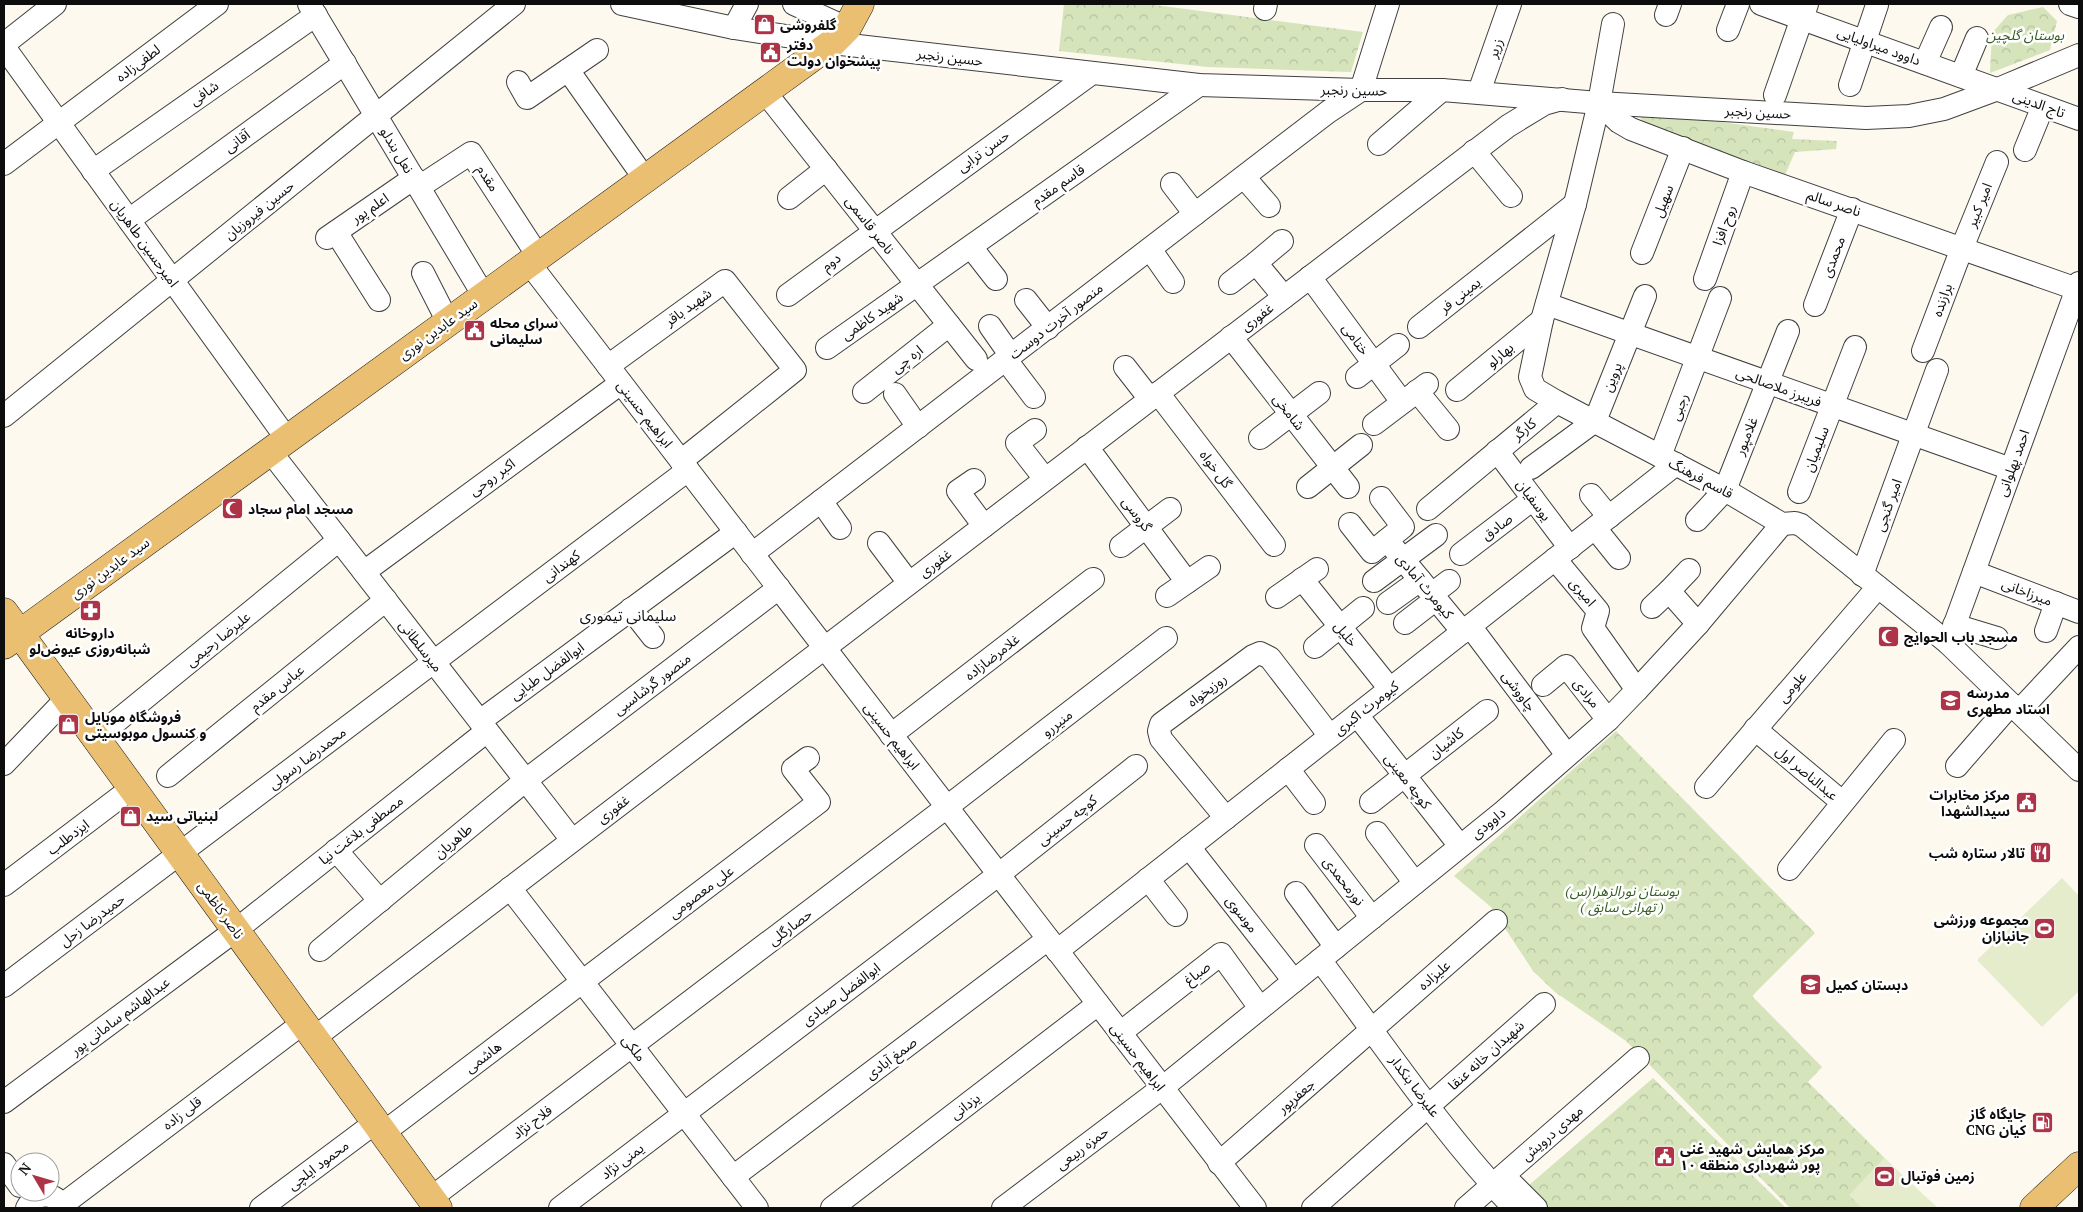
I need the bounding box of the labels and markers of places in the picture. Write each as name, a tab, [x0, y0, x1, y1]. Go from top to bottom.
shop icon: گلفروشی	[752, 13, 776, 37]
place label: گلفروشی	[780, 15, 837, 34]
place label: دفتر پیشخوان دولت	[786, 35, 881, 71]
public building icon: دفتر پیشخوان دولت	[759, 41, 783, 65]
place label: سرای محله سلیمانی	[490, 313, 558, 348]
public building icon: سرای محله سلیمانی	[462, 319, 486, 343]
mosque icon: مسجد امام سجاد	[220, 497, 244, 521]
place label: مسجد امام سجاد	[248, 499, 353, 520]
pharmacy icon: داروخانه شبانه‌روزی عیوض‌لو	[78, 598, 102, 622]
place label: داروخانه شبانه‌روزی عیوض‌لو	[29, 623, 151, 658]
mosque icon: مسجد باب الحوایج	[1876, 625, 1900, 649]
place label: مسجد باب الحوایج	[1904, 627, 2018, 647]
place label: مدرسه استاد مطهری	[1967, 683, 2050, 718]
school or university icon: مدرسه استاد مطهری	[1939, 689, 1963, 713]
place label: فروشگاه موبایل و کنسول موبوسیتی	[85, 707, 206, 742]
shop icon: فروشگاه موبایل و کنسول موبوسیتی	[57, 713, 81, 737]
place label: مرکز مخابرات سیدالشهدا	[1929, 785, 2010, 820]
public building icon: مرکز مخابرات سیدالشهدا	[2014, 791, 2038, 815]
shop icon: لبنیاتی سید	[118, 804, 142, 828]
place label: لبنیاتی سید	[146, 806, 218, 825]
restaurant icon: تالار ستاره شب	[2029, 841, 2053, 865]
place label: تالار ستاره شب	[1929, 843, 2025, 862]
place label: مجموعه ورزشی جانبازان	[1934, 910, 2029, 945]
sports icon: مجموعه ورزشی جانبازان	[2033, 916, 2057, 940]
school or university icon: دبستان کمیل	[1798, 973, 1822, 997]
place label: دبستان کمیل	[1826, 975, 1908, 994]
place label: جایگاه گاز CNG کیان	[1966, 1104, 2027, 1139]
fuel station icon: جایگاه گاز CNG کیان	[2030, 1110, 2054, 1134]
place label: مرکز همایش شهید غنی پور شهرداری منطقه ۱۰	[1680, 1139, 1825, 1175]
public building icon: مرکز همایش شهید غنی پور شهرداری منطقه ۱۰	[1652, 1145, 1676, 1169]
sports icon: زمین فوتبال	[1873, 1164, 1897, 1188]
place label: زمین فوتبال	[1901, 1166, 1975, 1185]

